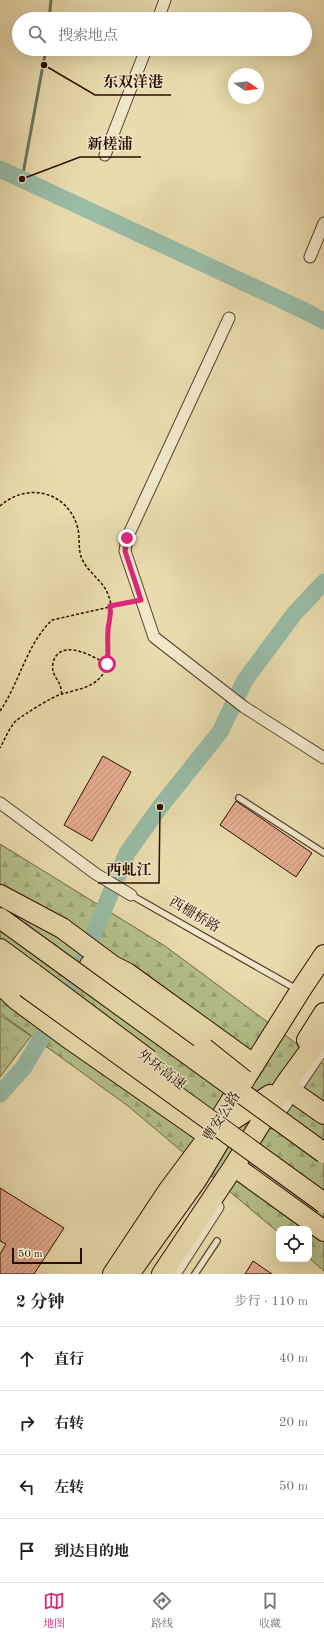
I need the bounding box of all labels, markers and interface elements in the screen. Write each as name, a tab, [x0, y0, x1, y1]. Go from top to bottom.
search box	[12, 12, 312, 56]
icon: search	[26, 23, 48, 45]
text: 搜索地点	[58, 29, 118, 44]
callout: 东双洋港	[95, 68, 171, 95]
north arrow	[228, 68, 264, 104]
text: 东双洋港	[103, 73, 163, 91]
callout: 新槎浦	[80, 130, 141, 157]
text: 新槎浦	[87, 135, 133, 153]
route end	[118, 529, 136, 547]
route start	[98, 655, 116, 673]
callout: 西虬江	[98, 856, 159, 883]
text: 西虬江	[106, 861, 152, 879]
street label: 西栅桥路	[167, 894, 223, 935]
street label: 外环高速	[135, 1047, 189, 1092]
street label: 曹安公路	[200, 1089, 243, 1144]
map controls	[276, 1226, 312, 1262]
button: locate	[276, 1226, 312, 1262]
scale bar	[12, 1246, 82, 1265]
text: 50 m	[18, 1249, 43, 1260]
text: 2 分钟	[16, 1294, 65, 1311]
text: 步行 · 110 m	[234, 1295, 308, 1308]
icon: ahead	[16, 1348, 38, 1370]
text: 40 m	[279, 1352, 308, 1365]
text: 直行	[54, 1353, 84, 1368]
icon: right	[16, 1412, 38, 1434]
text: 20 m	[279, 1416, 308, 1429]
text: 右转	[54, 1417, 84, 1432]
icon: left	[16, 1476, 38, 1498]
text: 50 m	[279, 1480, 308, 1493]
text: 左转	[54, 1481, 84, 1496]
icon: arrive	[16, 1540, 38, 1562]
text: 到达目的地	[54, 1545, 129, 1560]
tab: 地图	[43, 1590, 65, 1632]
tab: 路线	[151, 1590, 173, 1632]
tab: 收藏	[259, 1590, 281, 1632]

